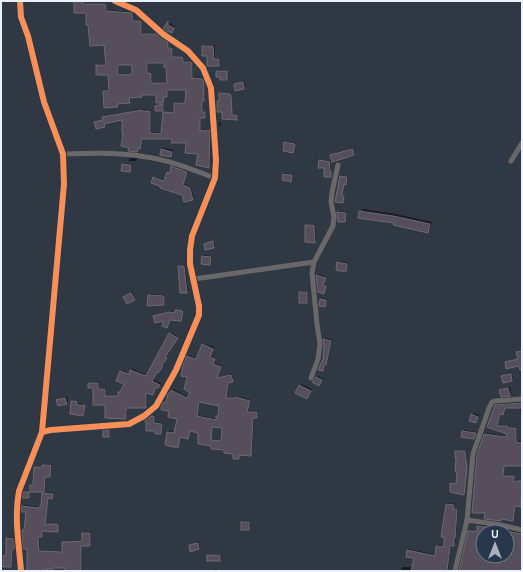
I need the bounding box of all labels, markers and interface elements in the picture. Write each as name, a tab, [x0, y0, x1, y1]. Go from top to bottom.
north arrow	[475, 524, 515, 564]
text: U	[491, 528, 499, 542]

